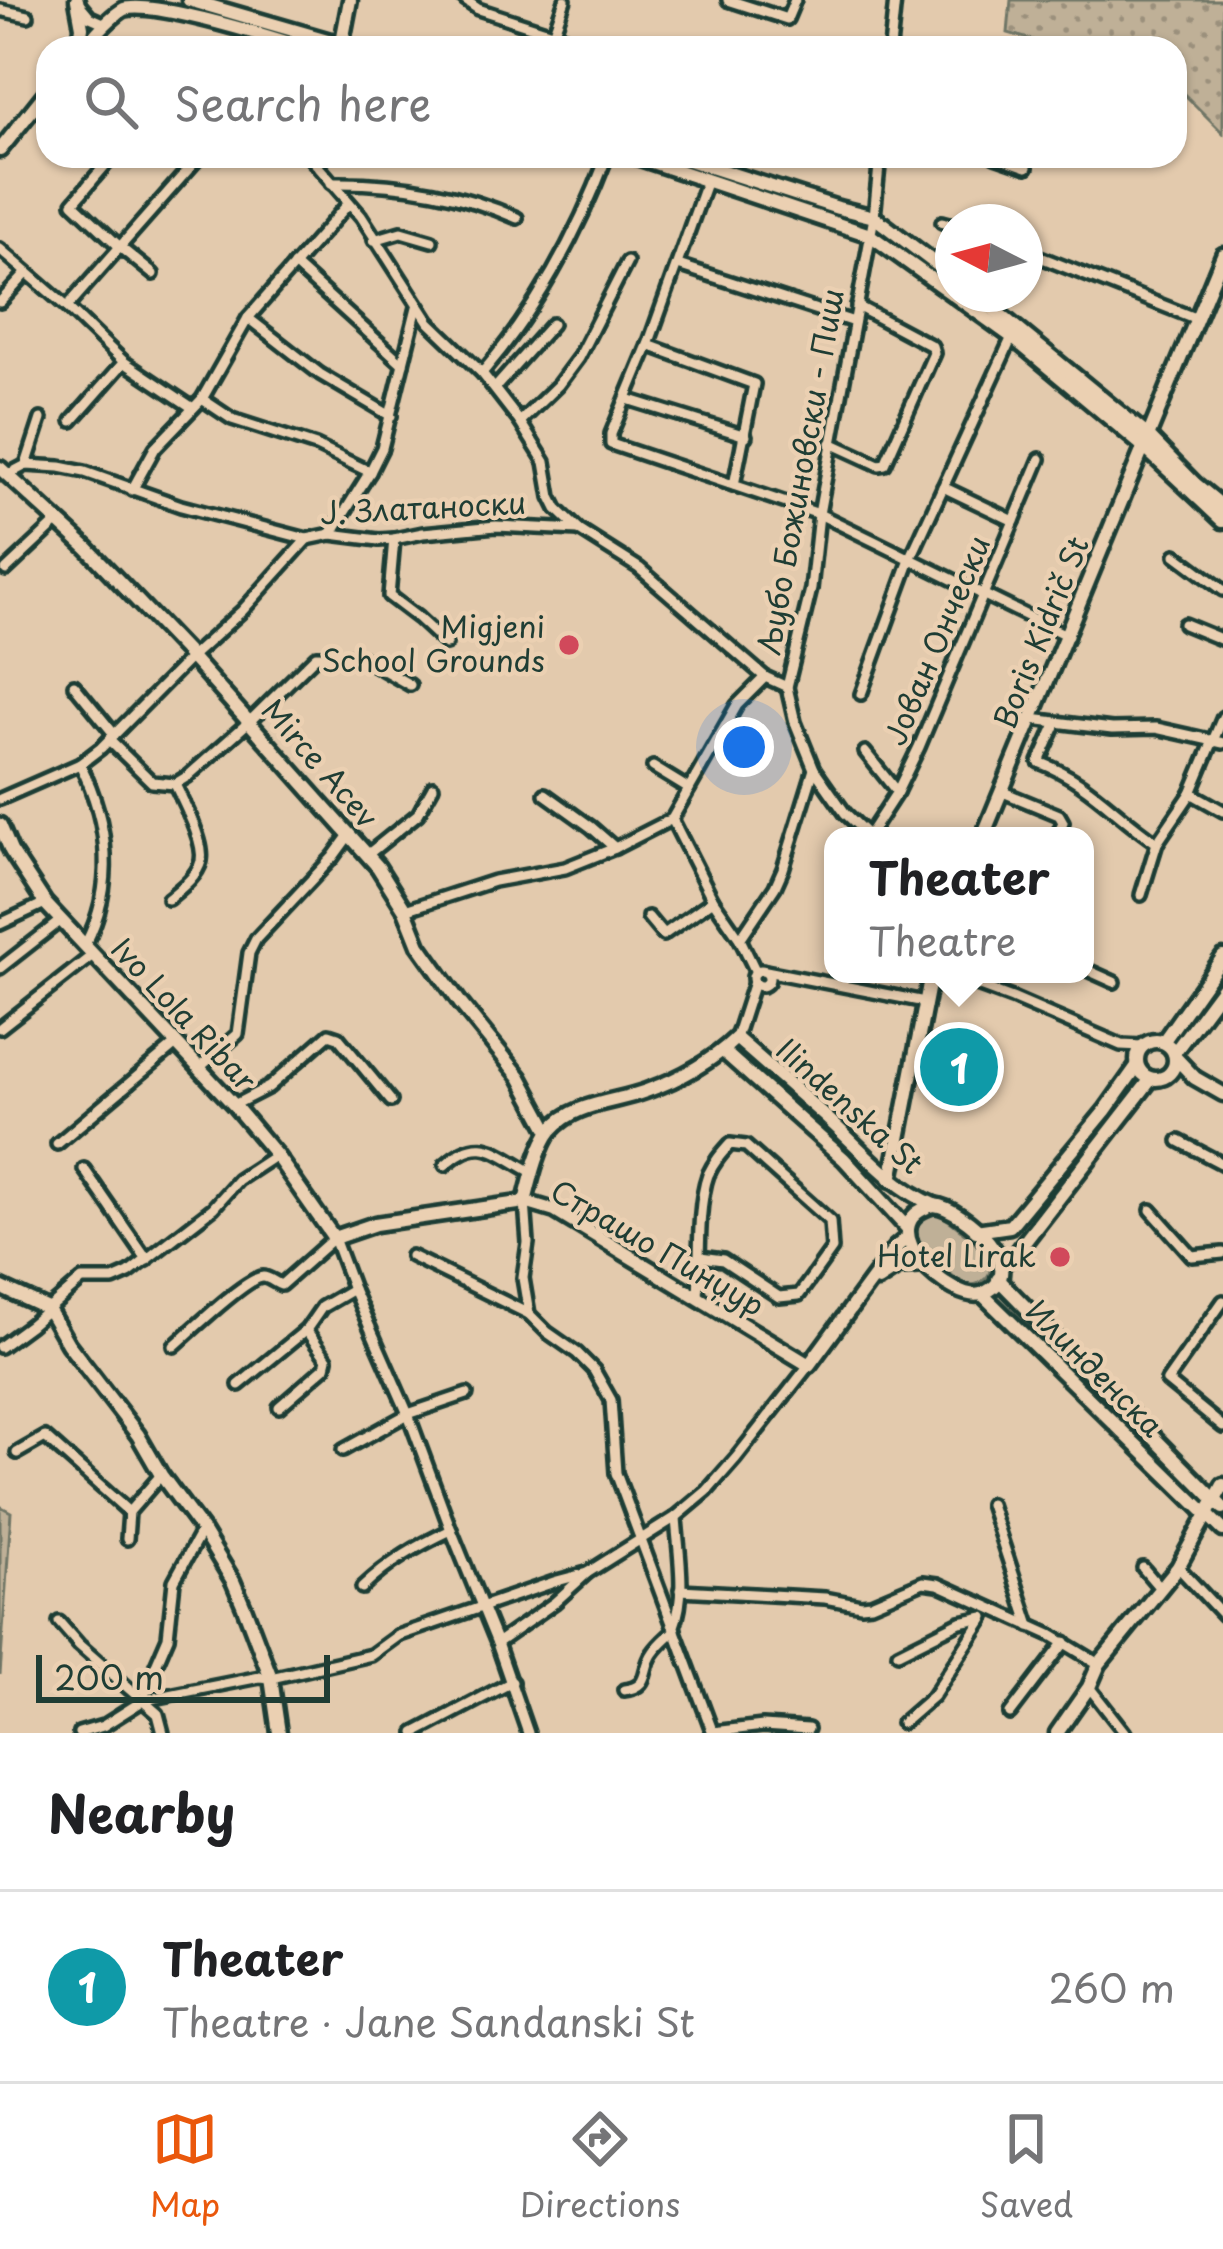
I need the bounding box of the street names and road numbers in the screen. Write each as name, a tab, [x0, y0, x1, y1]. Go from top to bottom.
street label: Љубо Божиновски - Пиш	[745, 285, 854, 658]
street label: Ј. Златаноски	[319, 479, 527, 534]
street label: Јован Ончески	[871, 528, 1000, 752]
street label: Boris Kidrič St	[981, 529, 1099, 735]
street label: Mirce Acev	[252, 688, 390, 837]
street label: Ivo Lola Ribar	[102, 926, 268, 1100]
street label: Ilindenska St	[767, 1027, 934, 1184]
street label: Страшо Пинџур	[543, 1167, 774, 1326]
street label: Илинденска	[1017, 1288, 1175, 1446]

